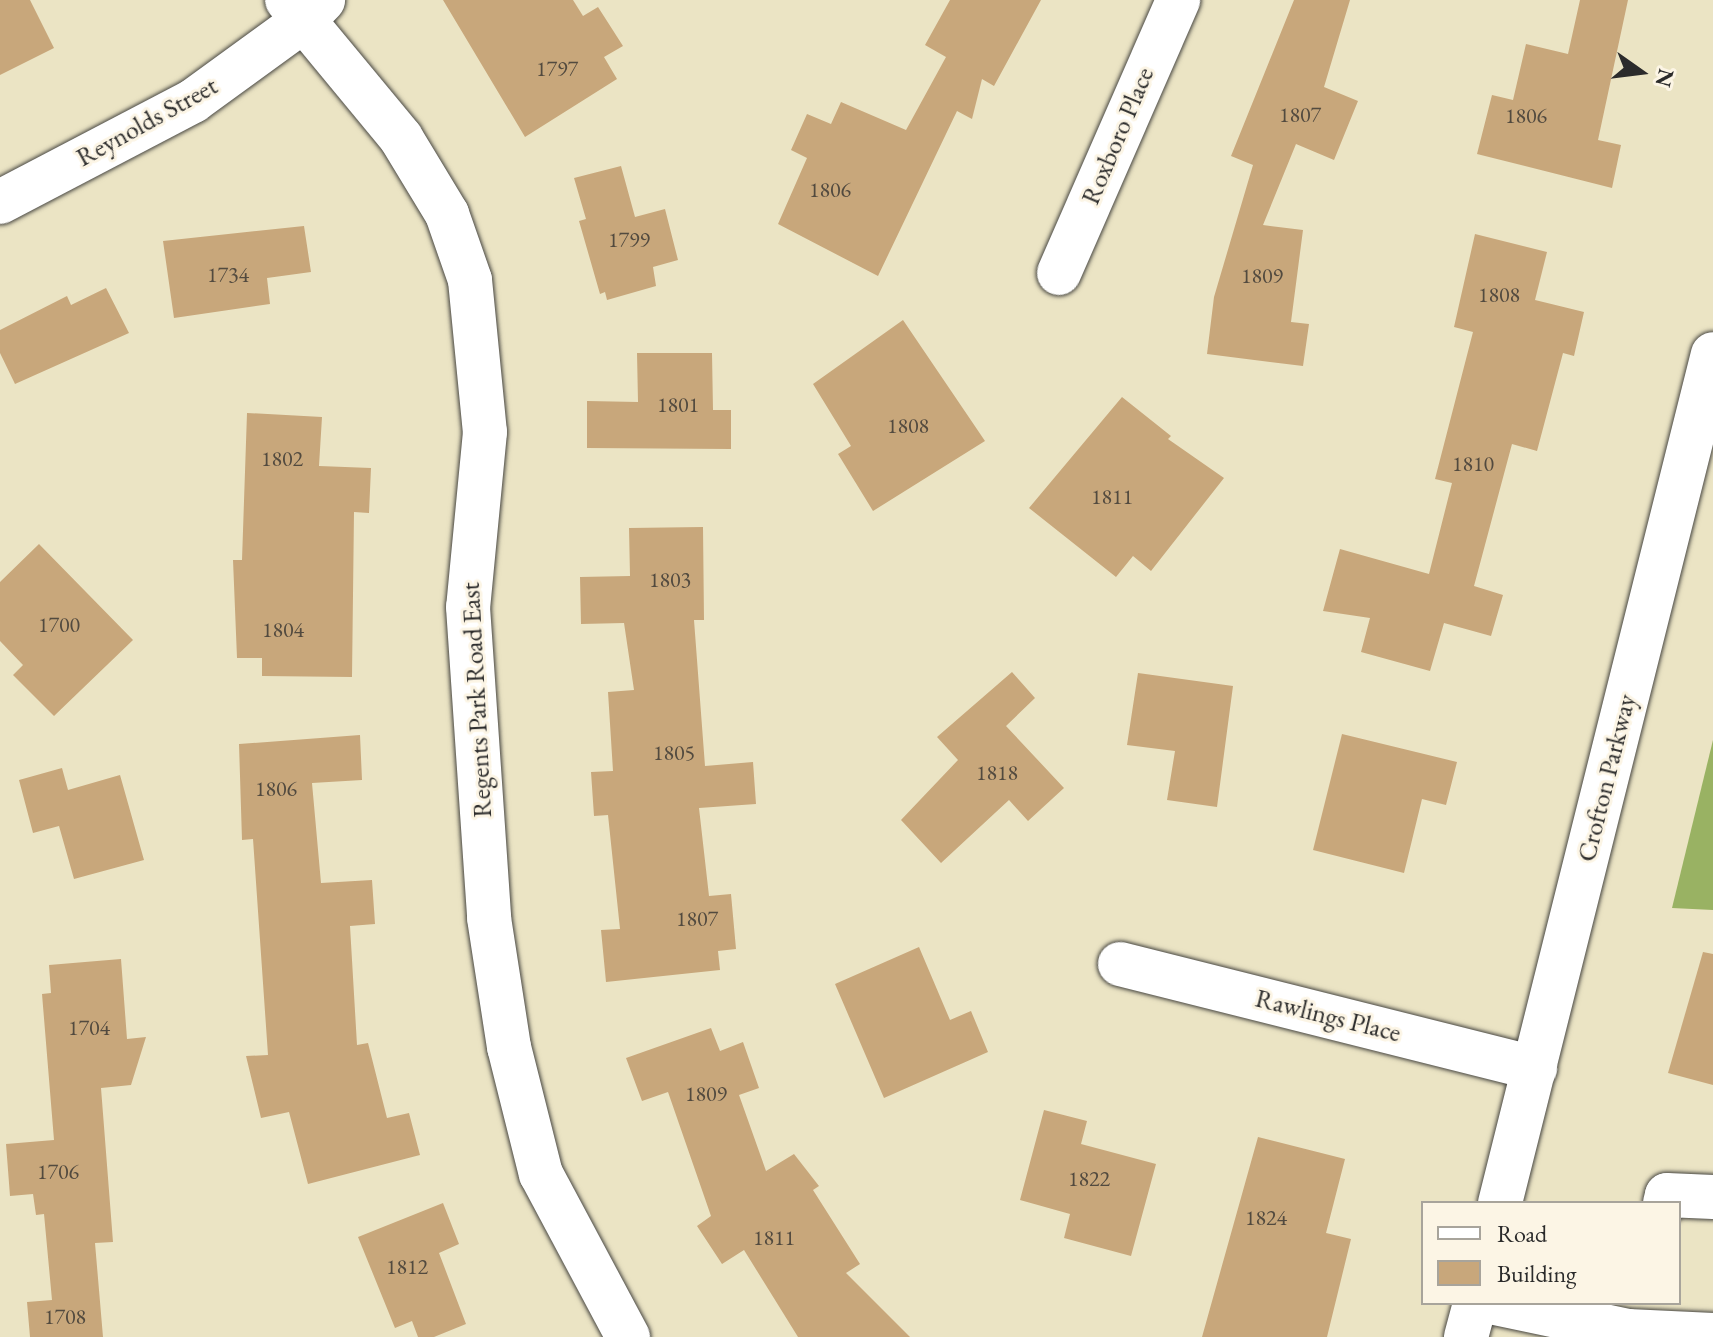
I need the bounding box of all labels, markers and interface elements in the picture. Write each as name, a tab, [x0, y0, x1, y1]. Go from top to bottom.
north arrow	[1601, 32, 1681, 112]
house number: 1797	[536, 56, 578, 82]
street label: Roxboro Place	[1075, 63, 1161, 209]
text: N	[1649, 66, 1681, 90]
street label: Reynolds Street	[71, 70, 223, 174]
house number: 1807	[1279, 102, 1321, 128]
house number: 1806	[1505, 103, 1547, 129]
house number: 1806	[809, 177, 851, 203]
house number: 1799	[608, 227, 650, 253]
house number: 1734	[207, 262, 249, 288]
house number: 1809	[1241, 263, 1283, 289]
house number: 1808	[1478, 282, 1520, 308]
house number: 1801	[657, 392, 699, 418]
house number: 1808	[887, 413, 929, 439]
house number: 1802	[261, 446, 303, 472]
house number: 1810	[1452, 451, 1494, 477]
house number: 1811	[1091, 484, 1133, 510]
house number: 1803	[649, 567, 691, 593]
street label: Regents Park Road East	[455, 582, 499, 818]
house number: 1700	[38, 612, 80, 638]
house number: 1804	[262, 617, 304, 643]
street label: Crofton Parkway	[1571, 691, 1643, 865]
house number: 1805	[653, 740, 695, 766]
house number: 1818	[976, 760, 1018, 786]
house number: 1806	[255, 776, 297, 802]
house number: 1807	[676, 906, 718, 932]
street label: Rawlings Place	[1252, 983, 1404, 1049]
house number: 1704	[68, 1015, 110, 1041]
house number: 1809	[685, 1081, 727, 1107]
house number: 1706	[37, 1159, 79, 1185]
house number: 1822	[1068, 1166, 1110, 1192]
legend	[1421, 1201, 1681, 1305]
house number: 1824	[1245, 1205, 1287, 1231]
text: Road	[1497, 1218, 1547, 1249]
house number: 1811	[753, 1225, 795, 1251]
house number: 1812	[386, 1254, 428, 1280]
text: Building	[1497, 1258, 1577, 1289]
house number: 1708	[44, 1304, 86, 1330]

